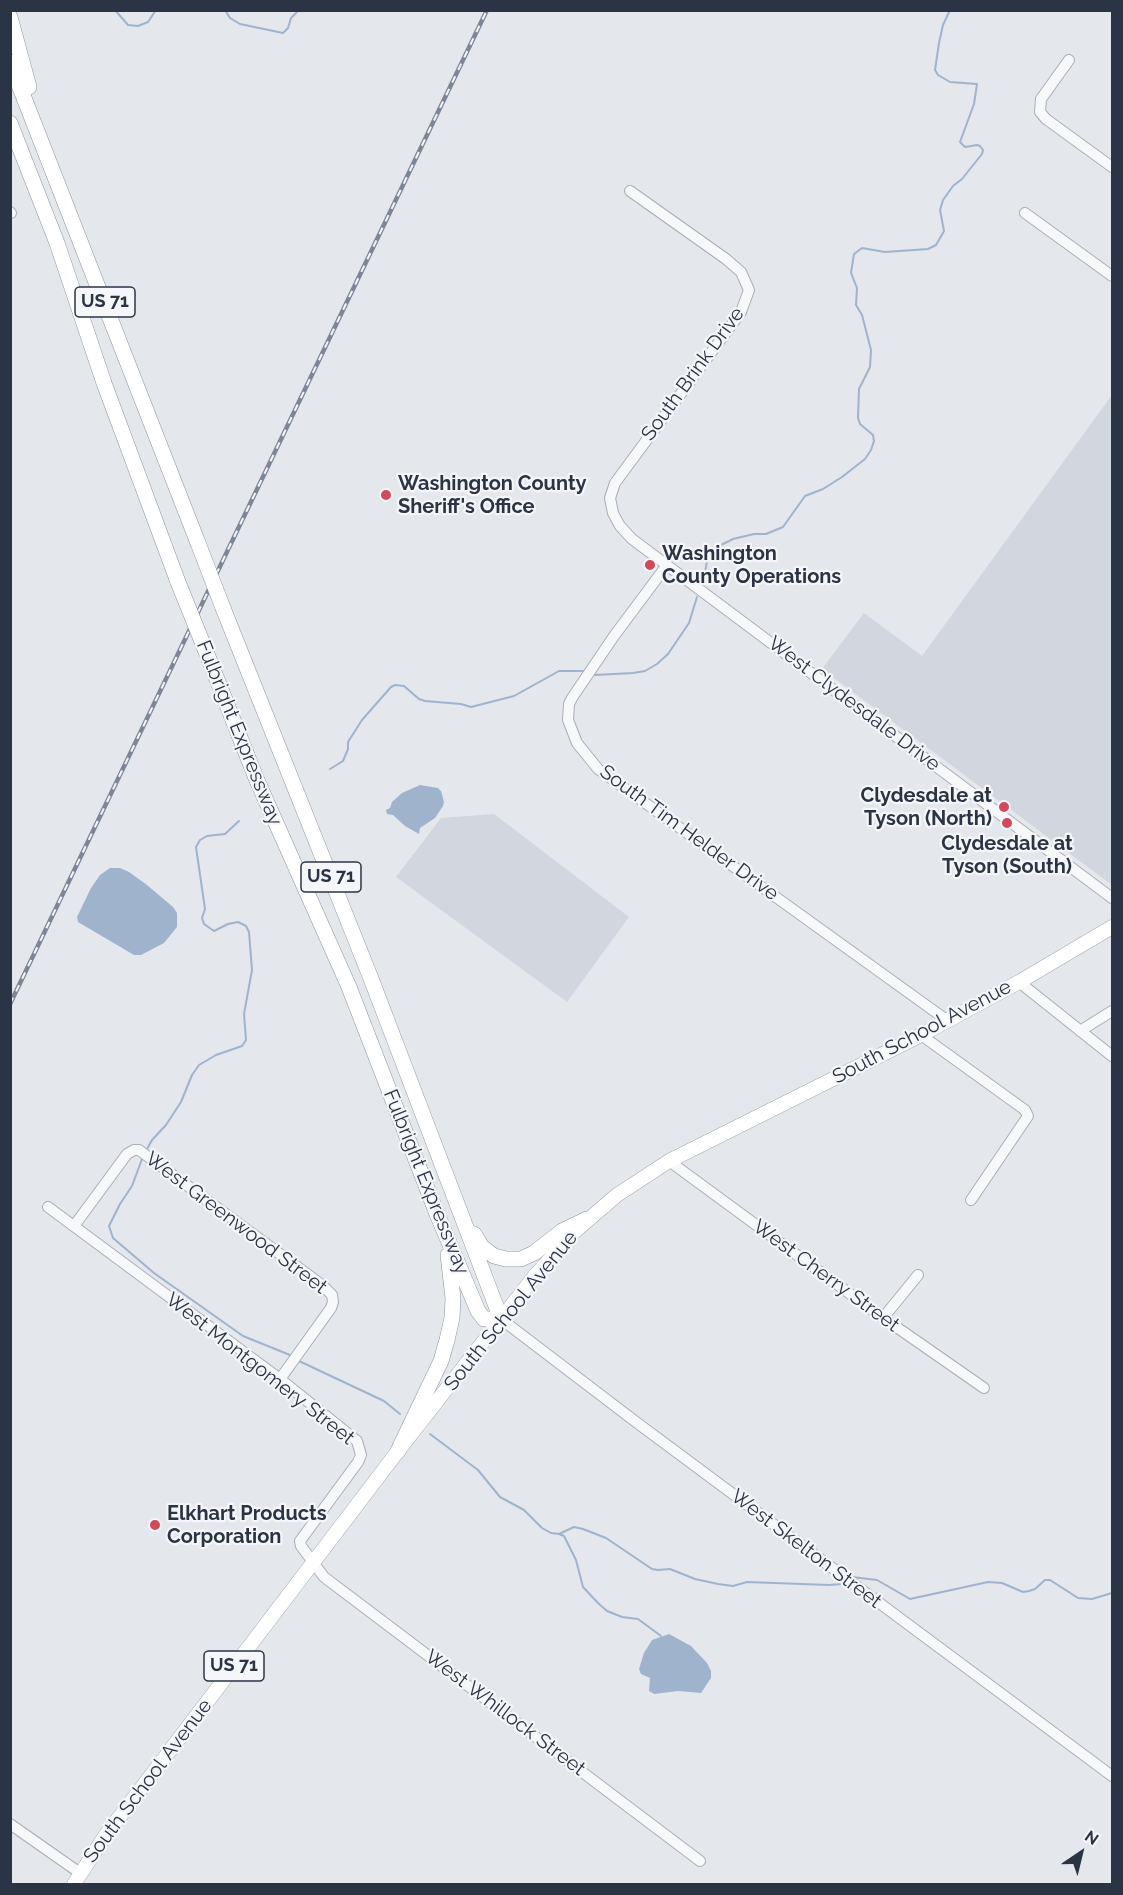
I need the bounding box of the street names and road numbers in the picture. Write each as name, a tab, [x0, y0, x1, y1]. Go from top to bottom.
road number: US 71	[75, 287, 135, 317]
street label: South Brink Drive	[637, 303, 749, 445]
street label: West Clydesdale Drive	[763, 631, 945, 777]
street label: Fulbright Expressway	[191, 637, 287, 829]
street label: South Tim Helder Drive	[595, 760, 783, 906]
road number: US 71	[301, 862, 361, 892]
street label: South School Avenue	[829, 975, 1015, 1089]
street label: Fulbright Expressway	[378, 1086, 474, 1278]
street label: West Greenwood Street	[140, 1147, 332, 1299]
street label: West Cherry Street	[748, 1215, 904, 1337]
street label: South School Avenue	[439, 1226, 583, 1396]
street label: West Montgomery Street	[161, 1288, 359, 1450]
street label: West Skelton Street	[726, 1484, 886, 1614]
street label: West Whillock Street	[420, 1645, 590, 1781]
road number: US 71	[204, 1651, 264, 1681]
street label: South School Avenue	[79, 1694, 217, 1868]

